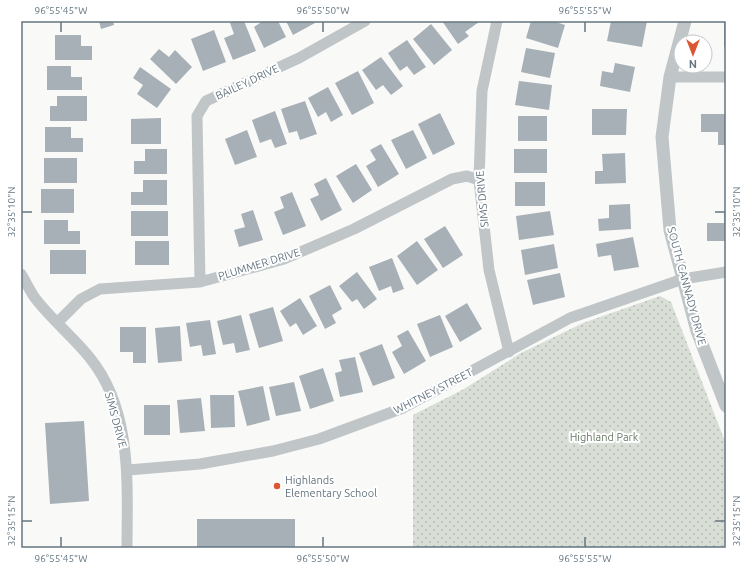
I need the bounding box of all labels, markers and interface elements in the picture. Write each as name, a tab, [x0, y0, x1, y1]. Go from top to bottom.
text: 96°55'45"W	[35, 5, 87, 16]
text: 96°55'50"W	[297, 5, 349, 16]
text: 96°55'55"W	[559, 5, 611, 16]
north arrow	[673, 34, 713, 74]
text: N	[689, 58, 697, 70]
street label: BAILEY DRIVE	[214, 62, 280, 102]
street label: SIMS DRIVE	[474, 170, 490, 228]
text: 32°35'10"N	[6, 187, 17, 237]
text: 32°35'10"N	[731, 187, 742, 237]
street label: SOUTH CANNADY DRIVE	[665, 226, 709, 346]
street label: PLUMMER DRIVE	[217, 246, 301, 282]
street label: WHITNEY STREET	[392, 366, 474, 416]
street label: SIMS DRIVE	[103, 391, 129, 449]
park label: Highland Park	[570, 431, 639, 443]
place label: Highlands Elementary School	[285, 474, 377, 499]
marker: Highlands Elementary School	[272, 481, 282, 491]
text: 32°35'15"N	[6, 496, 17, 546]
text: 32°35'15"N	[731, 496, 742, 546]
text: 96°55'45"W	[35, 553, 87, 564]
text: 96°55'50"W	[297, 553, 349, 564]
text: 96°55'55"W	[559, 553, 611, 564]

